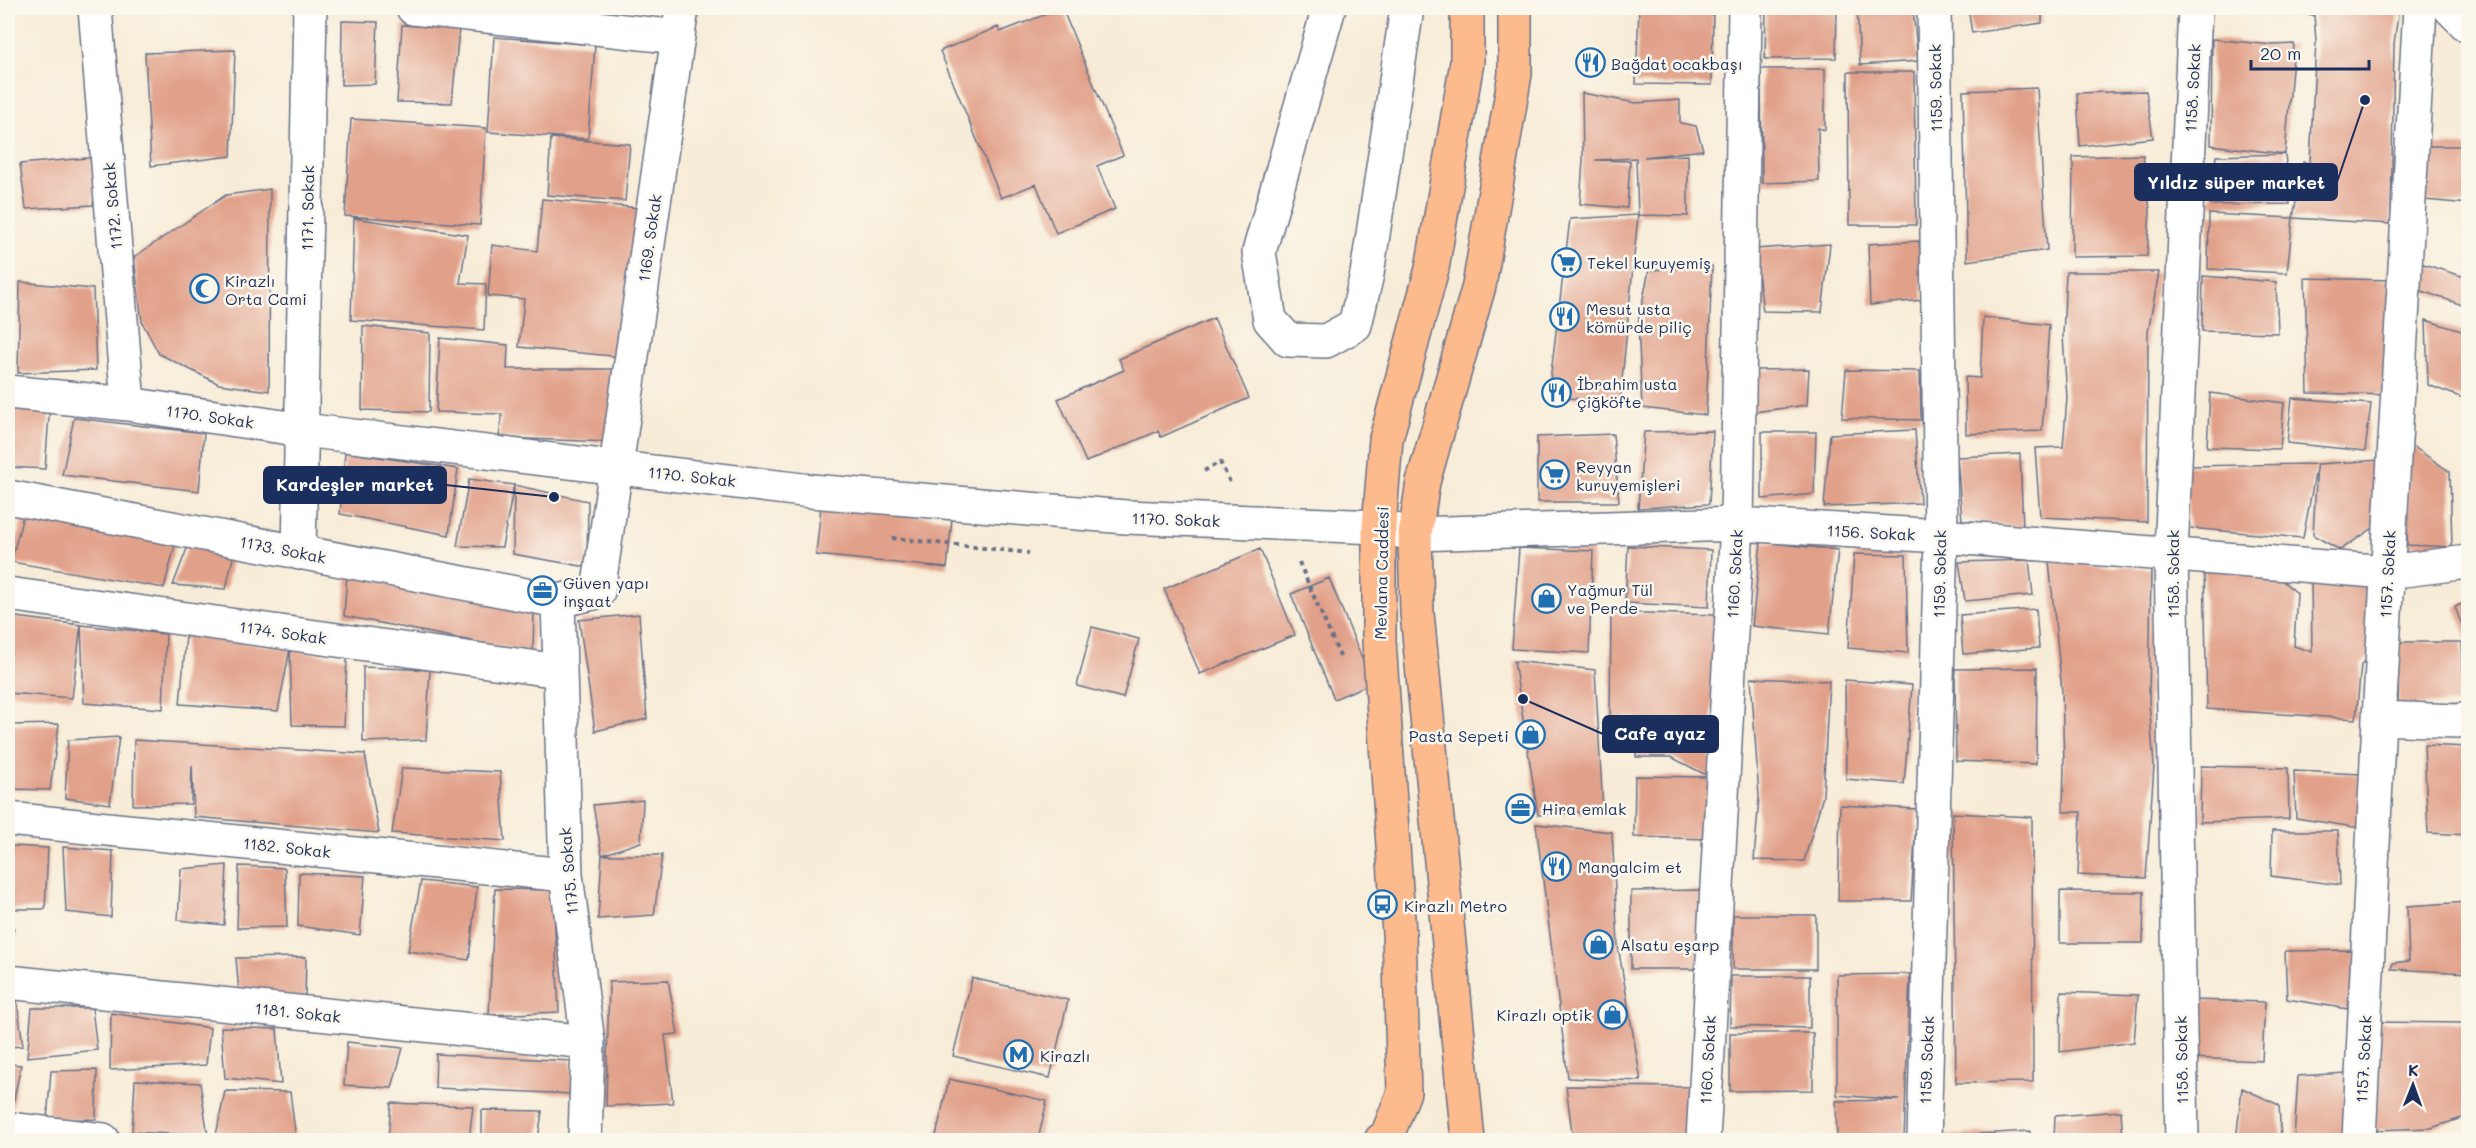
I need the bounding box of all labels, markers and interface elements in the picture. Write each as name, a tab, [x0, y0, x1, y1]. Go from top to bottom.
scale bar	[2251, 33, 2370, 71]
text: 20 m	[2260, 41, 2301, 65]
street label: 1158. Sokak	[2179, 43, 2205, 133]
street label: 1159. Sokak	[1924, 44, 1946, 132]
restaurant icon: Bağdat ocakbaşı	[1574, 47, 1606, 79]
place label: Bağdat ocakbaşı	[1611, 53, 1743, 74]
street label: 1172. Sokak	[98, 162, 126, 250]
callout: Yıldız süper market	[2135, 164, 2337, 200]
street label: 1171. Sokak	[296, 165, 318, 251]
text: Yıldız süper market	[2147, 170, 2325, 194]
street label: 1169. Sokak	[632, 193, 666, 283]
supermarket icon: Tekel kuruyemiş	[1550, 246, 1582, 278]
place label: Tekel kuruyemiş	[1587, 252, 1711, 273]
place label: Kirazlı Orta Cami	[225, 270, 307, 309]
mosque icon: Kirazlı Orta Cami	[188, 273, 220, 305]
place label: Mesut usta kömürde piliç	[1586, 298, 1692, 337]
restaurant icon: Mesut usta kömürde piliç	[1549, 301, 1581, 333]
place label: İbrahim usta çiğköfte	[1577, 373, 1678, 412]
restaurant icon: İbrahim usta çiğköfte	[1540, 376, 1572, 408]
street label: 1170. Sokak	[165, 399, 255, 433]
place label: Reyyan kuruyemişleri	[1576, 456, 1681, 495]
supermarket icon: Reyyan kuruyemişleri	[1539, 459, 1571, 491]
street label: 1170. Sokak	[647, 461, 737, 491]
callout: Kardeşler market	[264, 467, 446, 503]
text: Kardeşler market	[276, 472, 434, 496]
street label: Mevlana Caddesi	[1369, 506, 1393, 640]
street label: 1170. Sokak	[1131, 507, 1221, 531]
street label: 1156. Sokak	[1826, 519, 1916, 545]
street label: 1160. Sokak	[1721, 529, 1747, 619]
street label: 1173. Sokak	[238, 530, 328, 568]
street label: 1159. Sokak	[1928, 530, 1950, 618]
street label: 1158. Sokak	[2162, 530, 2183, 618]
street label: 1157. Sokak	[2374, 530, 2400, 618]
place label: Güven yapı inşaat	[563, 572, 649, 611]
office icon: Güven yapı inşaat	[526, 575, 558, 607]
place label: Yağmur Tül ve Perde	[1567, 579, 1653, 618]
shop icon: Yağmur Tül ve Perde	[1530, 582, 1562, 614]
street label: 1174. Sokak	[238, 615, 328, 649]
callout: Cafe ayaz	[1603, 716, 1718, 752]
shop icon: Pasta Sepeti	[1514, 719, 1546, 751]
text: Cafe ayaz	[1614, 721, 1706, 745]
place label: Pasta Sepeti	[1409, 725, 1509, 746]
office icon: Hira emlak	[1505, 792, 1537, 824]
place label: Hira emlak	[1542, 798, 1627, 819]
street label: 1175. Sokak	[554, 826, 582, 916]
street label: 1182. Sokak	[242, 832, 332, 862]
restaurant icon: Mangalcim et	[1541, 850, 1573, 882]
place label: Mangalcim et	[1578, 856, 1682, 877]
bus stop icon: Kirazlı Metro	[1367, 889, 1399, 921]
place label: Kirazlı Metro	[1404, 895, 1507, 916]
shop icon: Alsatu eşarp	[1583, 928, 1615, 960]
place label: Alsatu eşarp	[1620, 934, 1719, 955]
street label: 1181. Sokak	[254, 997, 342, 1027]
shop icon: Kirazlı optik	[1597, 998, 1629, 1030]
place label: Kirazlı optik	[1497, 1004, 1592, 1025]
street label: 1160. Sokak	[1694, 1015, 1720, 1105]
street label: 1159. Sokak	[1914, 1015, 1938, 1105]
street label: 1157. Sokak	[2350, 1015, 2376, 1103]
street label: 1158. Sokak	[2170, 1016, 2192, 1104]
metro station icon: Kirazlı	[1003, 1039, 1035, 1071]
place label: Kirazlı	[1040, 1045, 1091, 1066]
north arrow	[2383, 1055, 2443, 1115]
text: K	[2408, 1059, 2419, 1080]

